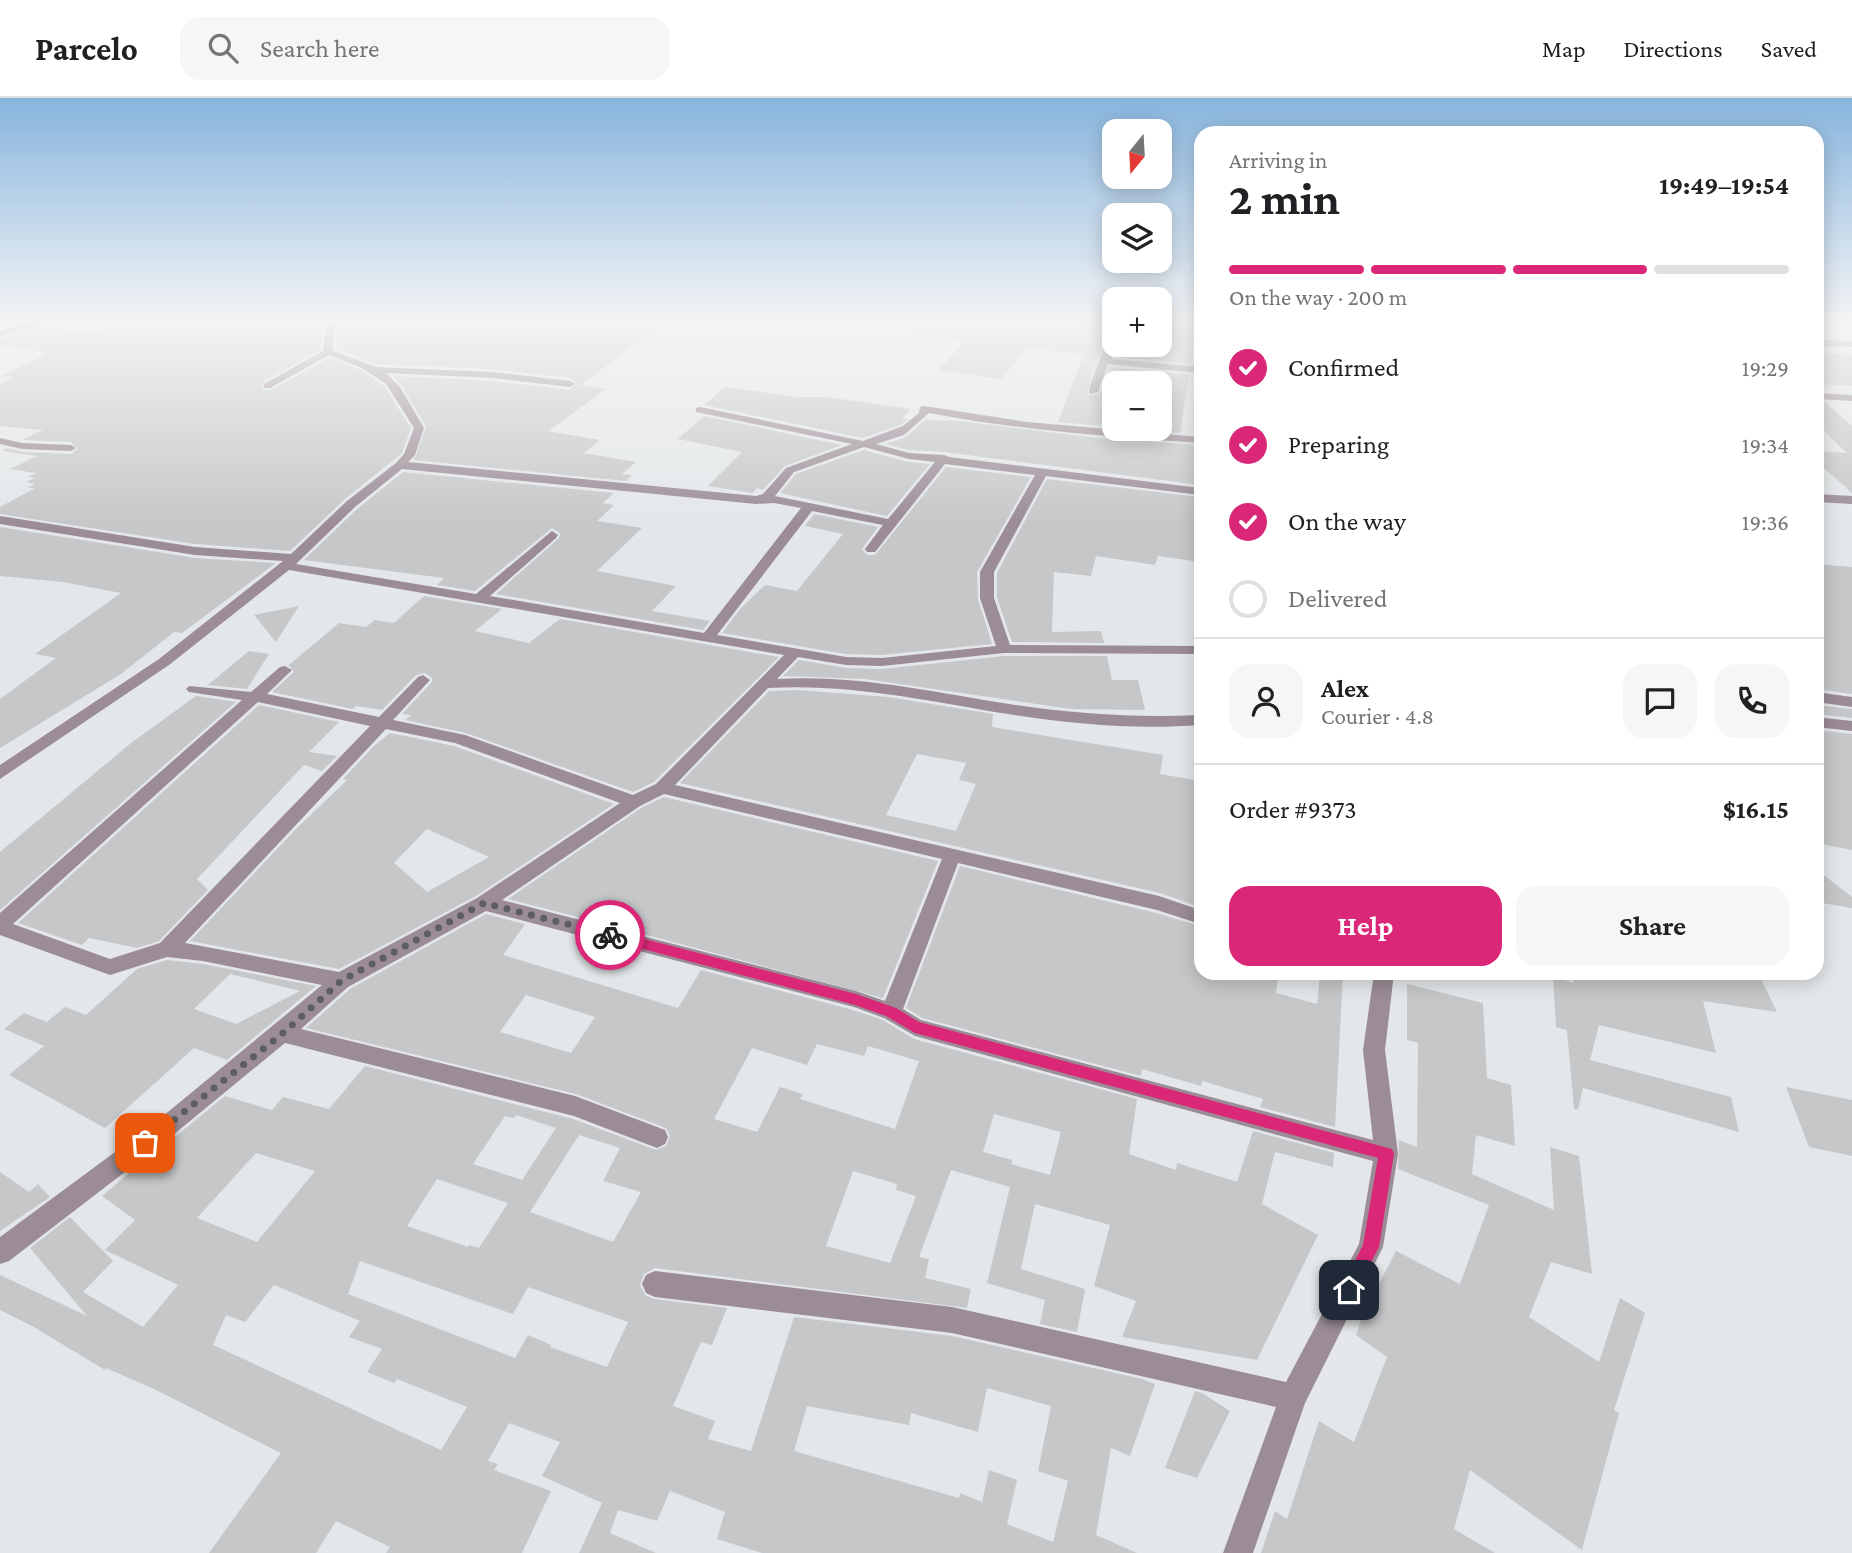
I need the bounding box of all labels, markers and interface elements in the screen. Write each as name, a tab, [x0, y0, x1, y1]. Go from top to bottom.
search box	[180, 17, 670, 80]
icon: search	[204, 29, 242, 67]
text: Parcelo	[35, 30, 138, 67]
text: Search here	[260, 34, 379, 63]
text: Map	[1542, 35, 1586, 62]
text: Directions	[1624, 35, 1723, 62]
text: Saved	[1761, 35, 1817, 62]
north arrow	[1102, 119, 1172, 189]
map controls	[1102, 119, 1172, 441]
text: Arriving in	[1229, 147, 1327, 173]
text: 19:49–19:54	[1659, 171, 1789, 200]
text: 2 min	[1229, 173, 1340, 224]
button: layers	[1102, 203, 1172, 273]
text: On the way · 200 m	[1229, 284, 1407, 310]
button: +	[1102, 287, 1172, 357]
icon: check	[1229, 349, 1267, 387]
text: Confirmed	[1288, 353, 1399, 382]
text: 19:29	[1742, 355, 1789, 381]
button: −	[1102, 371, 1172, 441]
icon: check	[1229, 426, 1267, 464]
text: Preparing	[1288, 430, 1389, 459]
text: 19:34	[1742, 432, 1789, 458]
icon: check	[1229, 503, 1267, 541]
text: On the way	[1288, 507, 1406, 536]
text: 19:36	[1742, 509, 1789, 535]
text: Delivered	[1288, 584, 1387, 613]
button: person	[1229, 664, 1303, 738]
button: chat	[1623, 664, 1697, 738]
button: phone	[1715, 664, 1789, 738]
text: Alex	[1321, 674, 1369, 703]
text: Courier · 4.8	[1321, 703, 1434, 729]
text: Order #9373	[1229, 795, 1357, 824]
text: $16.15	[1723, 795, 1789, 824]
button: Help	[1229, 886, 1502, 966]
button: Share	[1516, 886, 1789, 966]
courier	[575, 900, 645, 970]
icon: bike	[591, 916, 629, 954]
pin	[115, 1113, 175, 1173]
icon: bag	[126, 1124, 164, 1162]
pin	[1319, 1260, 1379, 1320]
icon: home	[1330, 1271, 1368, 1309]

